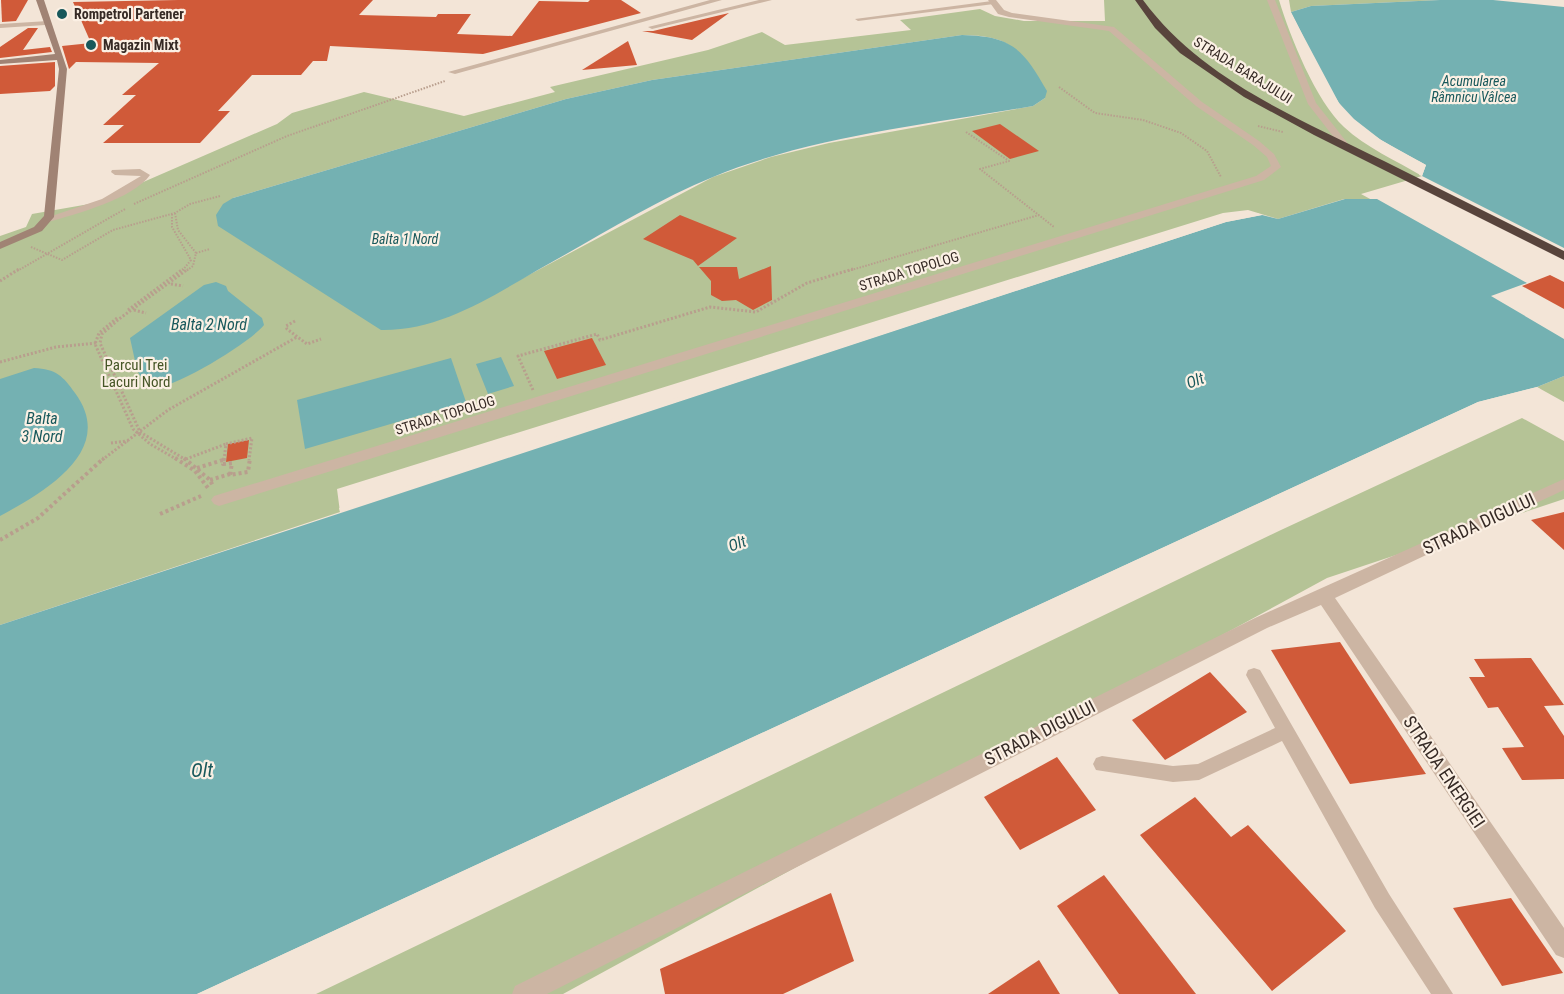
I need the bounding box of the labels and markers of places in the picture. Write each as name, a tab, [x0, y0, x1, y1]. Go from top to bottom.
place label: Rompetrol Partener	[74, 6, 184, 22]
marker: Rompetrol Partener	[55, 7, 69, 21]
place label: Magazin Mixt	[103, 37, 179, 53]
marker: Magazin Mixt	[84, 38, 98, 52]

